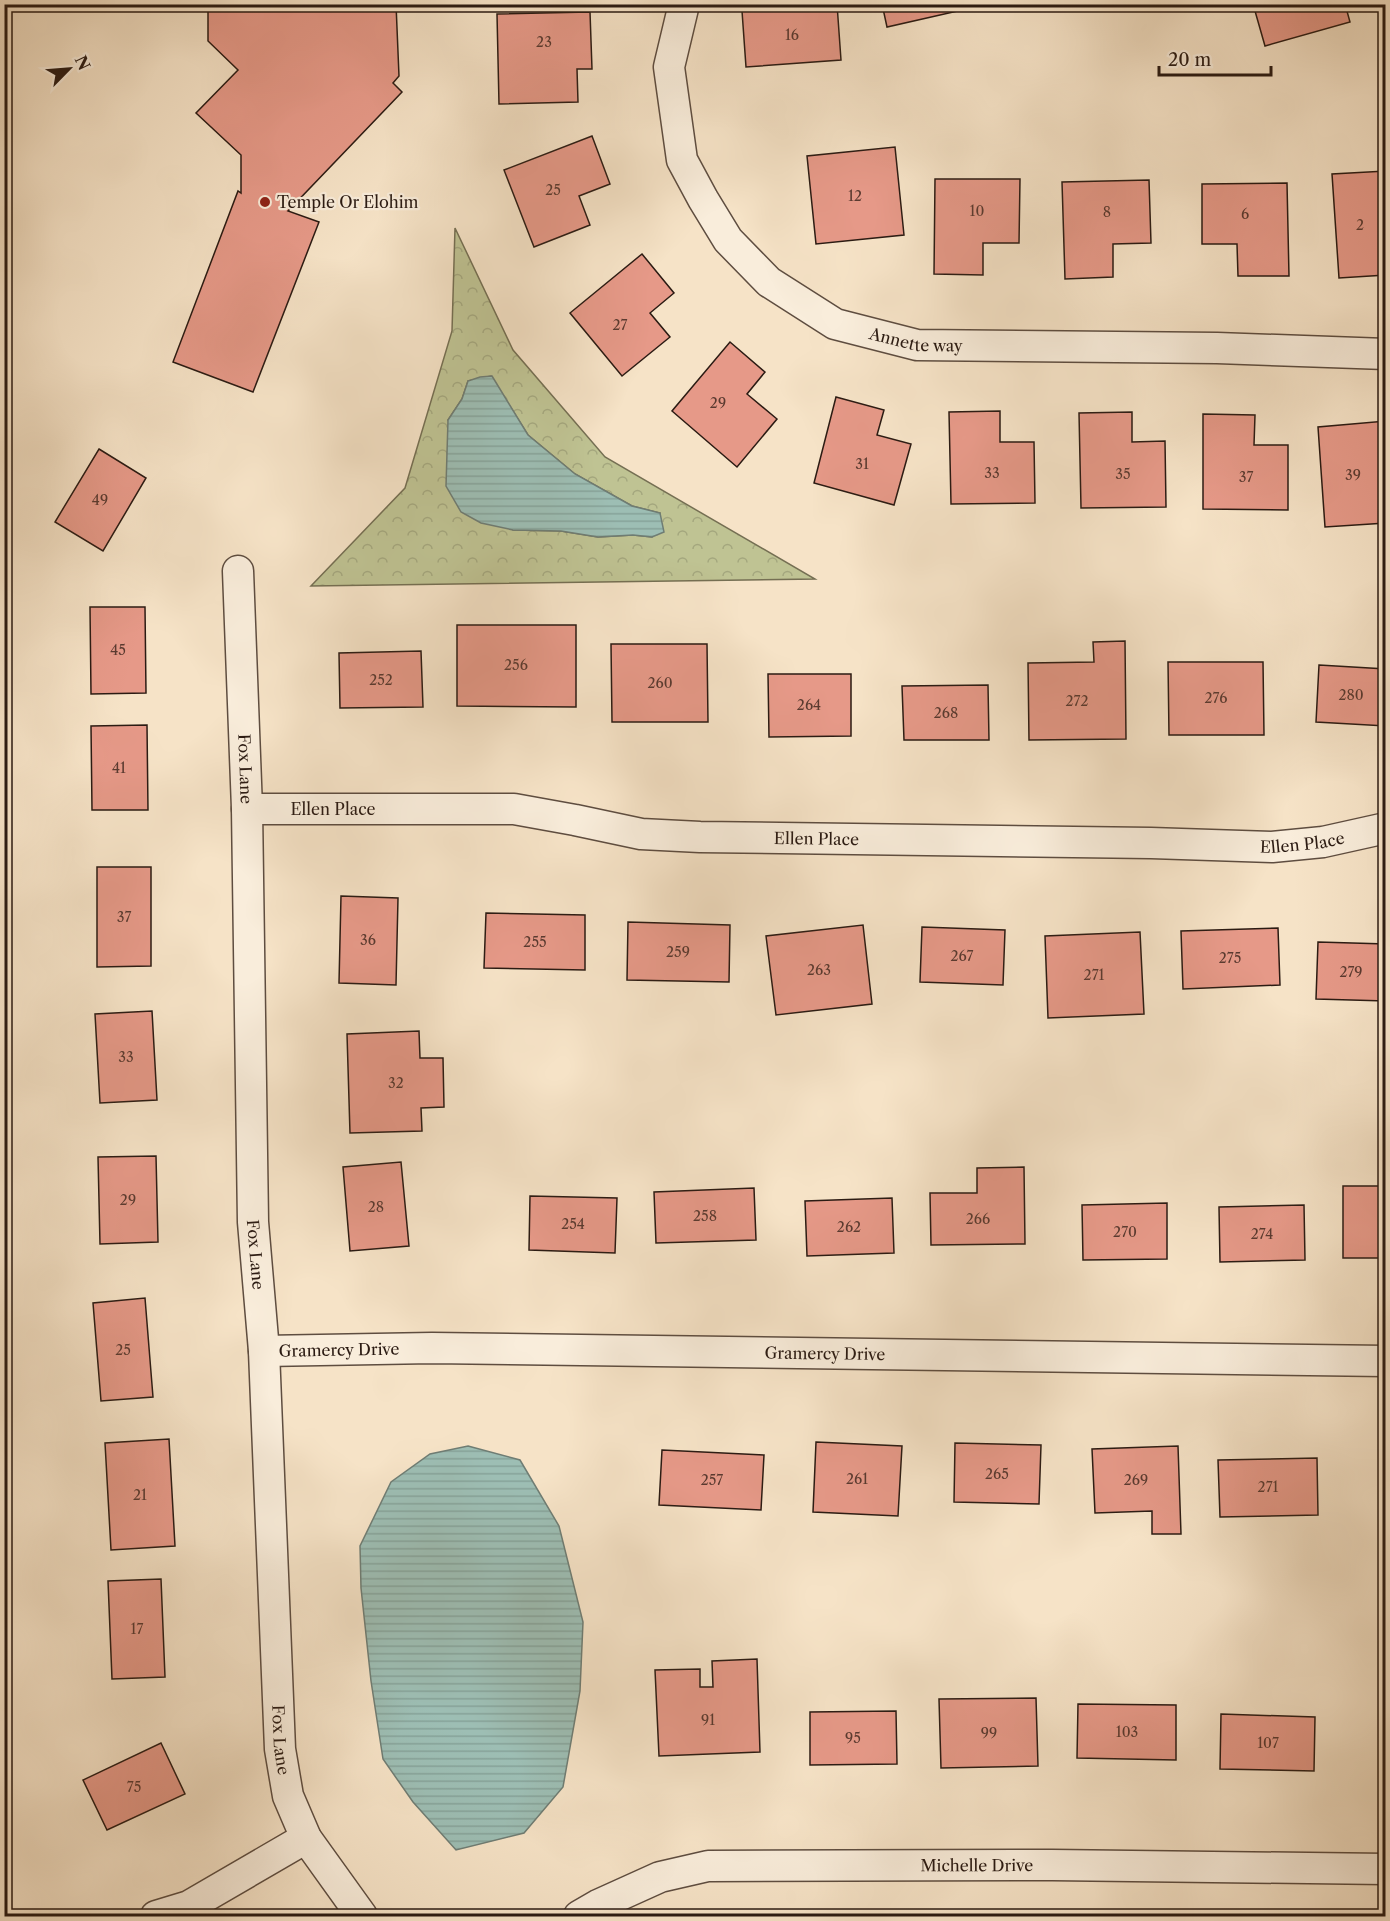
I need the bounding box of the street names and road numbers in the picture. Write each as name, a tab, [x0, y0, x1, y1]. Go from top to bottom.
street label: Annette way	[866, 323, 964, 355]
street label: Fox Lane	[234, 733, 257, 804]
street label: Ellen Place	[290, 799, 376, 819]
street label: Ellen Place	[774, 828, 859, 849]
street label: Ellen Place	[1260, 828, 1346, 857]
street label: Fox Lane	[243, 1219, 269, 1291]
street label: Gramercy Drive	[278, 1339, 400, 1361]
street label: Gramercy Drive	[764, 1343, 886, 1364]
street label: Fox Lane	[268, 1704, 294, 1777]
street label: Michelle Drive	[920, 1855, 1033, 1875]

